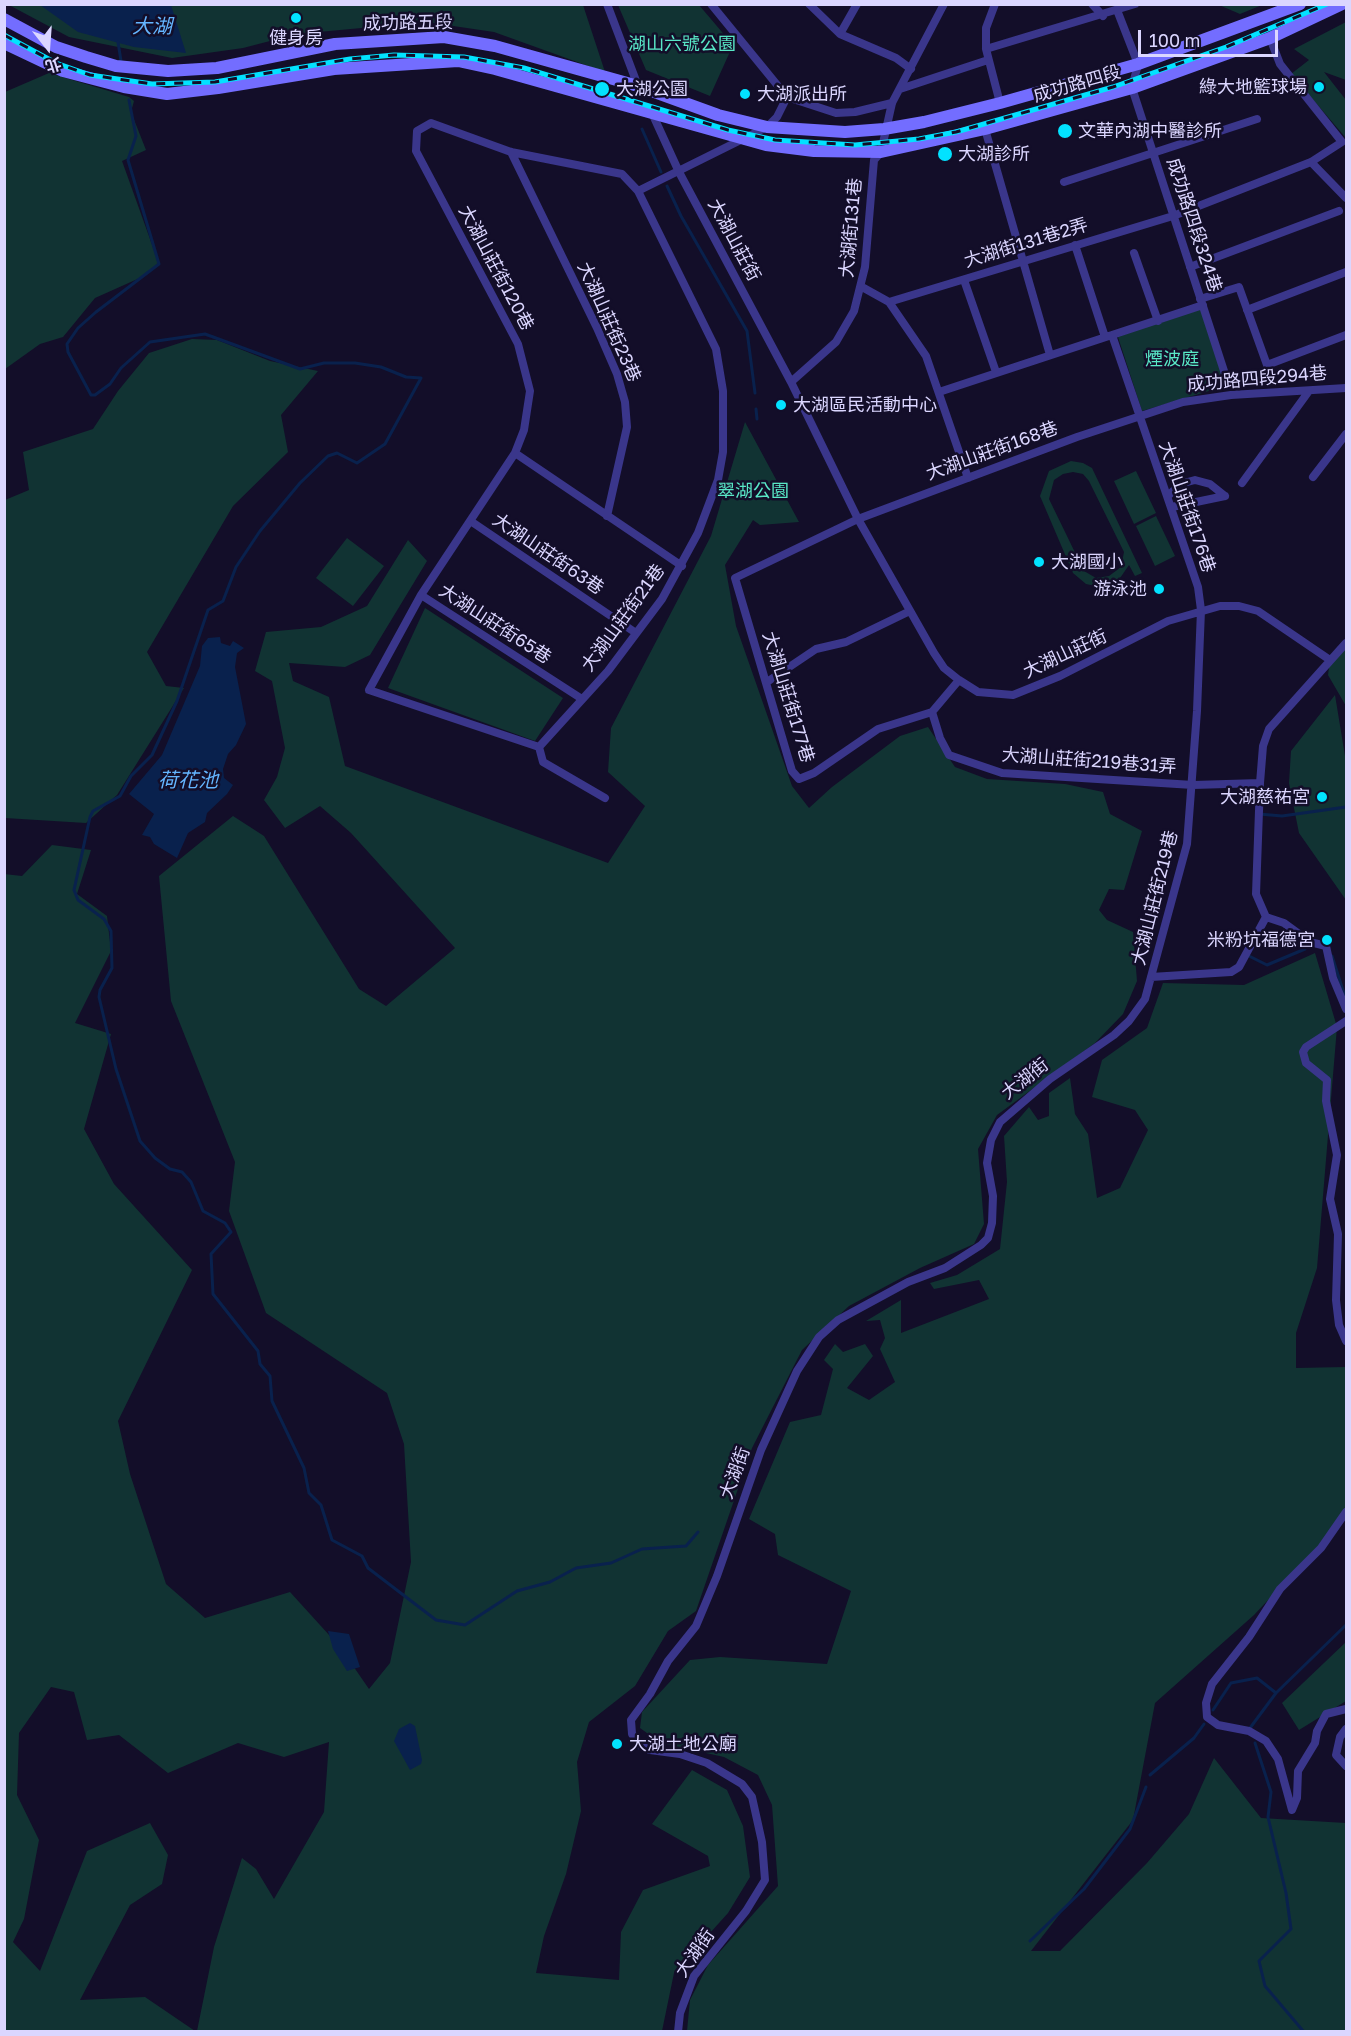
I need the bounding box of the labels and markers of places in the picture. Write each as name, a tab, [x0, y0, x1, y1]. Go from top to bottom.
marker: 健身房	[289, 11, 303, 25]
place label: 健身房	[269, 27, 323, 49]
place label: 綠大地籃球場	[1199, 76, 1307, 98]
place label: 大湖公園	[616, 78, 688, 100]
marker: 大湖公園	[593, 80, 611, 98]
marker: 綠大地籃球場	[1312, 80, 1326, 94]
place label: 大湖派出所	[757, 83, 847, 105]
marker: 大湖派出所	[738, 87, 752, 101]
place label: 文華內湖中醫診所	[1078, 120, 1222, 142]
marker: 文華內湖中醫診所	[1056, 122, 1074, 140]
place label: 大湖診所	[958, 143, 1030, 165]
marker: 大湖診所	[936, 145, 954, 163]
place label: 大湖區民活動中心	[793, 394, 937, 416]
marker: 大湖區民活動中心	[774, 398, 788, 412]
place label: 大湖國小	[1051, 551, 1123, 573]
marker: 大湖國小	[1032, 555, 1046, 569]
place label: 游泳池	[1093, 578, 1147, 600]
marker: 游泳池	[1152, 582, 1166, 596]
place label: 大湖慈祐宮	[1220, 786, 1310, 808]
marker: 大湖慈祐宮	[1315, 790, 1329, 804]
place label: 米粉坑福德宮	[1207, 929, 1315, 951]
marker: 米粉坑福德宮	[1320, 933, 1334, 947]
place label: 大湖土地公廟	[629, 1733, 737, 1755]
marker: 大湖土地公廟	[610, 1737, 624, 1751]

